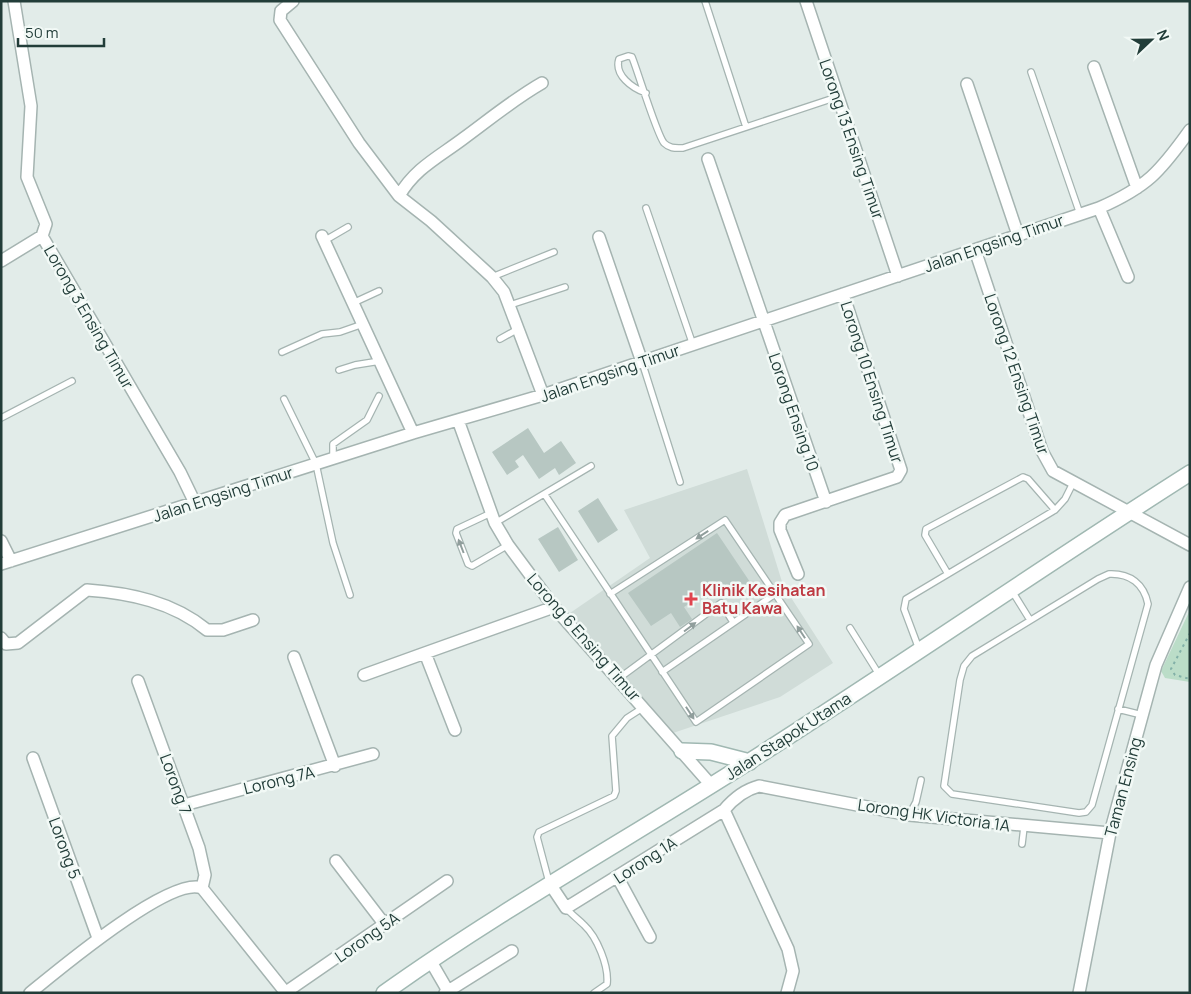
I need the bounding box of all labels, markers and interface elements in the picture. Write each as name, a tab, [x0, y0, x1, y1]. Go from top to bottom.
scale bar	[18, 15, 104, 47]
north arrow	[1126, 15, 1176, 65]
text: 50 m	[25, 22, 59, 43]
text: N	[1153, 27, 1174, 43]
street label: Lorong 13 Ensing Timur	[814, 56, 890, 222]
street label: Jalan Engsing Timur	[921, 209, 1067, 277]
street label: Lorong 3 Ensing Timur	[39, 241, 139, 393]
street label: Lorong 12 Ensing Timur	[979, 291, 1055, 457]
street label: Lorong 10 Ensing Timur	[835, 298, 909, 466]
street label: Jalan Engsing Timur	[537, 339, 683, 407]
street label: Lorong Ensing 10	[763, 350, 825, 474]
street label: Jalan Engsing Timur	[150, 461, 296, 527]
one-way arrow	[695, 530, 708, 539]
one-way arrow	[457, 538, 465, 553]
street label: Lorong 6 Ensing Timur	[522, 568, 646, 706]
place label: Klinik Kesihatan Batu Kawa	[702, 579, 826, 619]
marker: Klinik Kesihatan Batu Kawa	[684, 592, 698, 606]
one-way arrow	[683, 621, 696, 632]
one-way arrow	[796, 625, 806, 638]
street label: Jalan Stapok Utama	[721, 687, 855, 785]
one-way arrow	[685, 706, 695, 719]
street label: Taman Ensing	[1099, 735, 1147, 839]
street label: Lorong 7	[155, 751, 197, 817]
street label: Lorong 7A	[241, 761, 317, 799]
street label: Lorong HK Victoria 1A	[856, 793, 1012, 837]
street label: Lorong 5	[44, 814, 86, 882]
street label: Lorong 1A	[609, 831, 681, 889]
street label: Lorong 5A	[330, 907, 404, 967]

